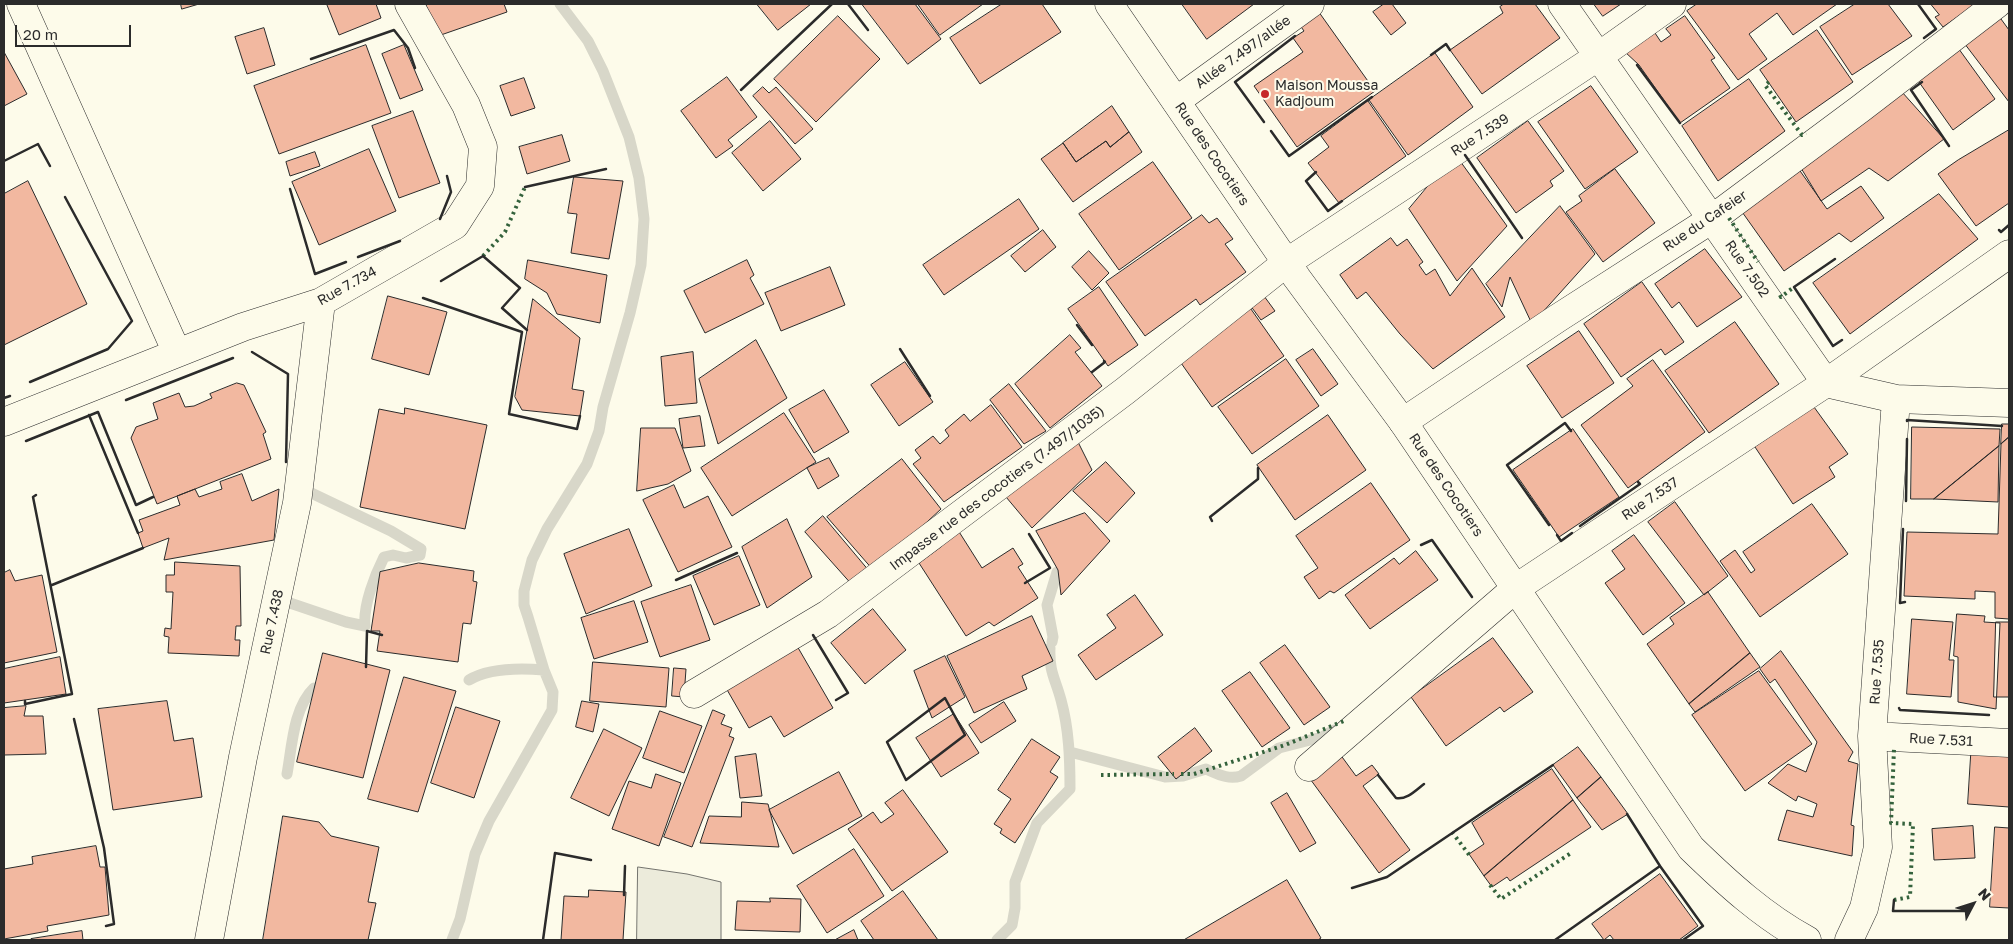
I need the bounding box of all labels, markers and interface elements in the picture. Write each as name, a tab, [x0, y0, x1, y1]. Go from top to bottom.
street label: Allée 7.497/allée	[1192, 12, 1294, 92]
scale bar	[18, 15, 134, 47]
text: 20 m	[23, 25, 58, 43]
place label: Maison Moussa Kadjoum	[1275, 78, 1378, 110]
marker: Maison Moussa Kadjoum	[1259, 88, 1271, 100]
street label: Rue des Cocotiers	[1171, 99, 1253, 209]
street label: Rue 7.539	[1448, 110, 1512, 160]
street label: Rue du Cafeier	[1660, 187, 1750, 255]
street label: Rue 7.502	[1721, 237, 1773, 301]
street label: Rue 7.734	[314, 263, 380, 309]
street label: Impasse rue des cocotiers (7.497/1035)	[886, 402, 1108, 574]
street label: Rue des Cocotiers	[1405, 430, 1487, 540]
street label: Rue 7.537	[1618, 474, 1682, 524]
street label: Rue 7.438	[257, 588, 287, 656]
street label: Rue 7.535	[1866, 639, 1888, 705]
street label: Rue 7.531	[1909, 730, 1973, 750]
north arrow	[1948, 879, 1998, 929]
text: N	[1975, 884, 1995, 904]

